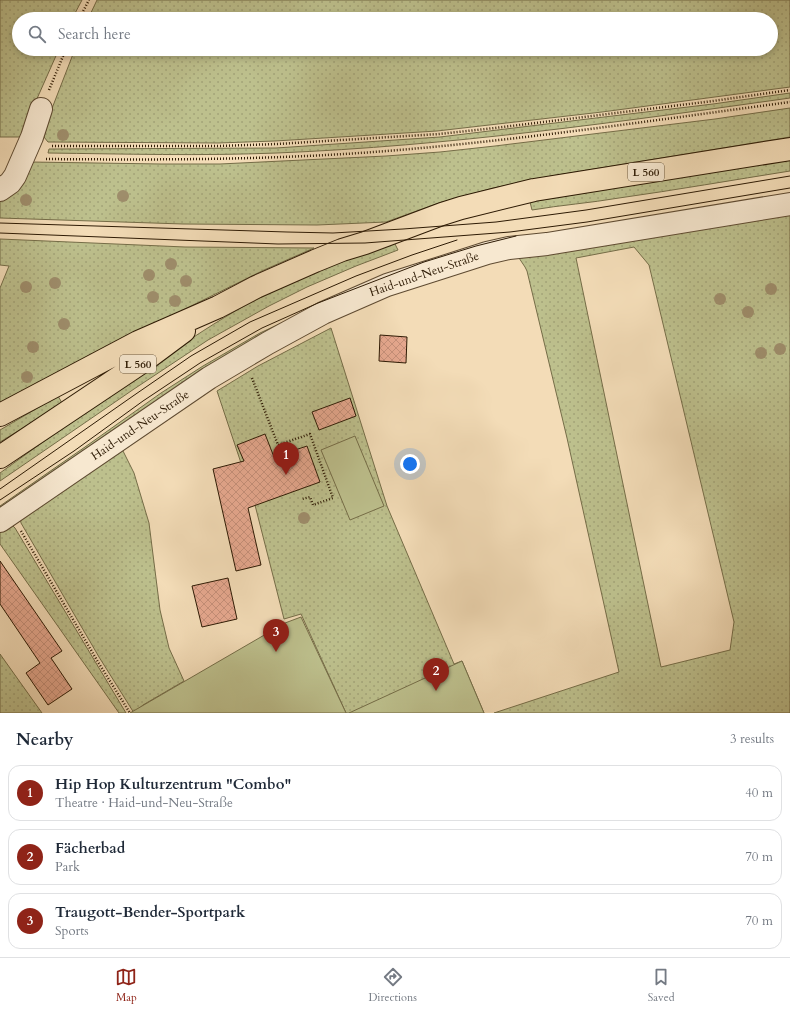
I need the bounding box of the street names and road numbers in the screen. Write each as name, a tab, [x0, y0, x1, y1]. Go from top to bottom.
road number: L 560	[628, 163, 664, 181]
street label: Haid-und-Neu-Straße	[367, 248, 481, 300]
road number: L 560	[120, 355, 156, 373]
street label: Haid-und-Neu-Straße	[88, 386, 192, 464]

